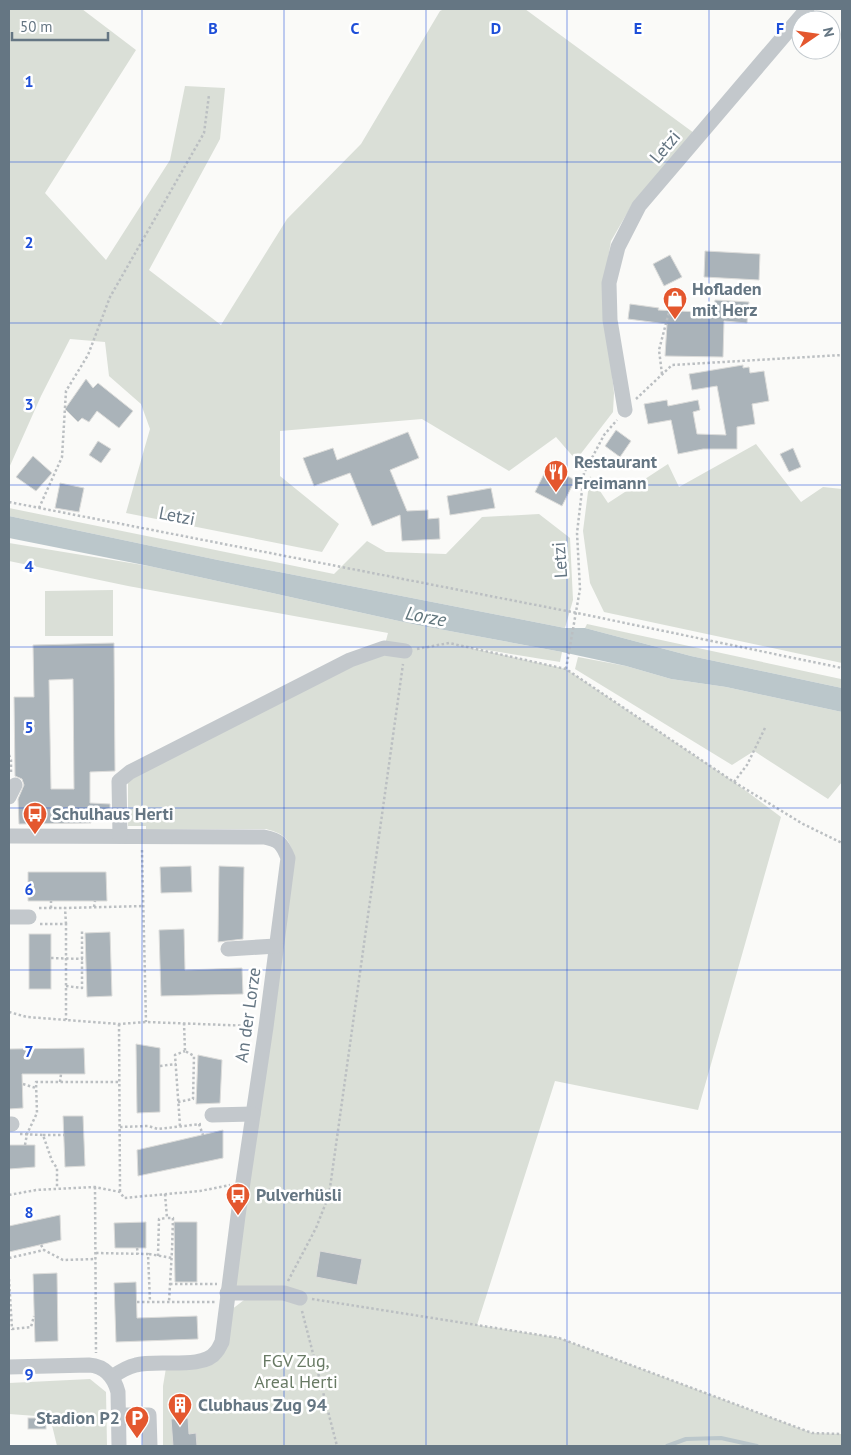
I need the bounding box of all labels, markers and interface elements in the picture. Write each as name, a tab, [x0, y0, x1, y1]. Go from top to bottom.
scale bar	[12, 10, 109, 42]
north arrow	[791, 10, 841, 60]
text: 50 m	[20, 17, 53, 36]
text: B	[208, 18, 218, 38]
text: C	[351, 18, 360, 38]
text: D	[491, 18, 501, 38]
text: E	[634, 18, 642, 38]
text: F	[776, 18, 784, 38]
text: N	[819, 26, 838, 39]
text: 1	[24, 71, 34, 91]
street label: Letzi	[644, 125, 685, 168]
text: 2	[24, 232, 34, 252]
place label: Hofladen mit Herz	[692, 277, 762, 321]
shop icon: Hofladen mit Herz	[662, 286, 688, 320]
text: 3	[24, 394, 34, 414]
place label: Restaurant Freimann	[574, 450, 658, 494]
restaurant icon: Restaurant Freimann	[543, 459, 569, 493]
street label: Letzi	[157, 501, 197, 530]
street label: Letzi	[547, 541, 572, 579]
text: 4	[24, 556, 34, 576]
water label: Lorze	[404, 600, 449, 632]
text: 5	[24, 717, 34, 737]
bus stop icon: Schulhaus Herti	[22, 801, 48, 835]
place label: Schulhaus Herti	[52, 802, 174, 825]
text: 6	[24, 879, 34, 899]
street label: An der Lorze	[229, 966, 266, 1064]
text: 7	[24, 1041, 34, 1061]
bus stop icon: Pulverhüsli	[225, 1182, 251, 1216]
place label: Pulverhüsli	[256, 1183, 342, 1206]
text: 8	[24, 1202, 34, 1222]
park label: FGV Zug, Areal Herti	[254, 1349, 338, 1393]
text: 9	[24, 1364, 34, 1384]
building icon: Clubhaus Zug 94	[167, 1392, 193, 1426]
place label: Clubhaus Zug 94	[198, 1393, 327, 1416]
parking icon: Stadion P2	[124, 1405, 150, 1439]
place label: Stadion P2	[36, 1406, 120, 1429]

